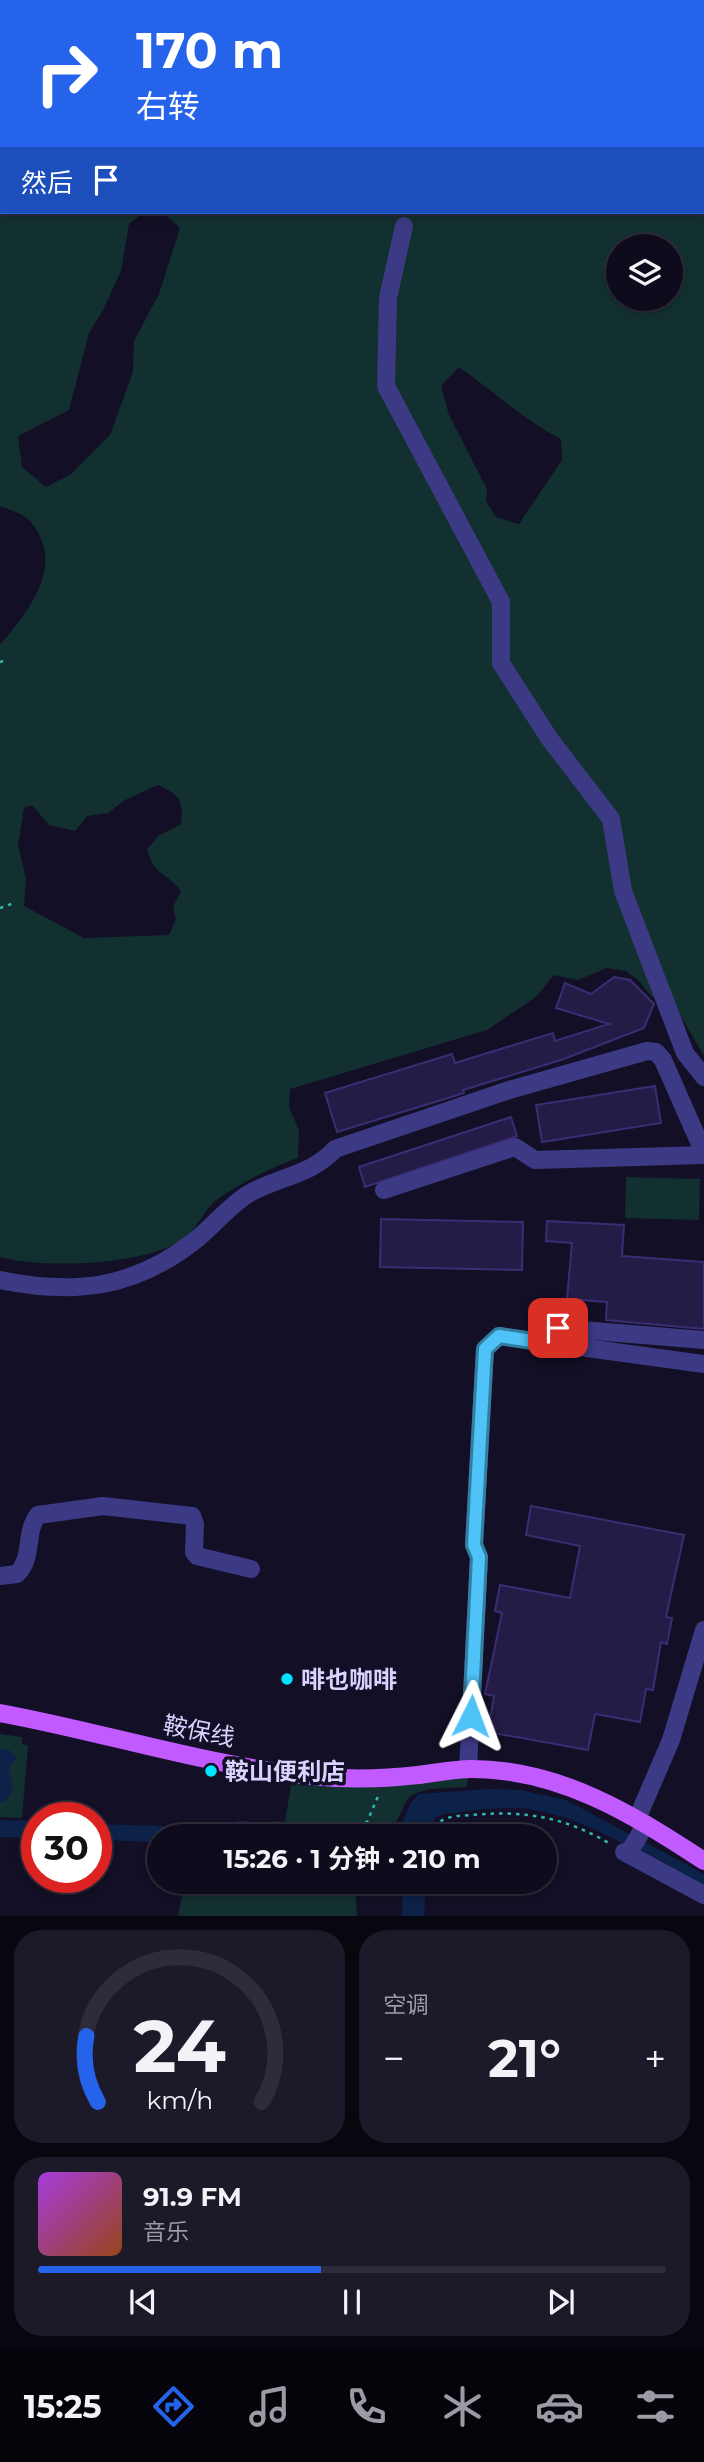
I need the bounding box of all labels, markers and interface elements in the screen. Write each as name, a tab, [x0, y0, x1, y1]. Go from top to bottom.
text: 170 m	[136, 21, 283, 80]
icon: right	[21, 28, 112, 119]
text: 右转	[136, 87, 200, 126]
icon: arrive	[87, 161, 125, 199]
text: 然后	[21, 167, 73, 199]
map controls	[606, 234, 683, 311]
button: layers	[606, 234, 683, 311]
pin	[528, 1298, 588, 1358]
icon: arrive	[539, 1309, 577, 1347]
place label: 啡也咖啡	[301, 1665, 397, 1694]
marker: 啡也咖啡	[279, 1671, 295, 1687]
position arrow	[434, 1679, 508, 1753]
street label: 鞍保线	[161, 1710, 237, 1752]
place label: 鞍山便利店	[225, 1757, 345, 1786]
marker: 鞍山便利店	[203, 1763, 219, 1779]
speed limit sign: 30	[21, 1802, 112, 1893]
text: 15:26 · 1 分钟 · 210 m	[224, 1843, 480, 1875]
text: 空调	[383, 1991, 429, 2019]
text: 24	[133, 2003, 226, 2091]
text: 21°	[488, 2027, 561, 2090]
text: −	[383, 2035, 405, 2082]
text: +	[644, 2035, 666, 2082]
text: km/h	[146, 2085, 213, 2115]
text: 91.9 FM	[143, 2181, 242, 2213]
text: 音乐	[143, 2218, 189, 2246]
icon: previous	[124, 2283, 162, 2321]
icon: pause	[333, 2283, 371, 2321]
icon: next	[542, 2283, 580, 2321]
icon: directions	[149, 2382, 198, 2431]
icon: music	[245, 2382, 294, 2431]
icon: phone	[342, 2382, 391, 2431]
icon: climate	[438, 2382, 487, 2431]
icon: car	[535, 2382, 584, 2431]
icon: filters	[631, 2382, 680, 2431]
text: 15:25	[24, 2387, 102, 2426]

